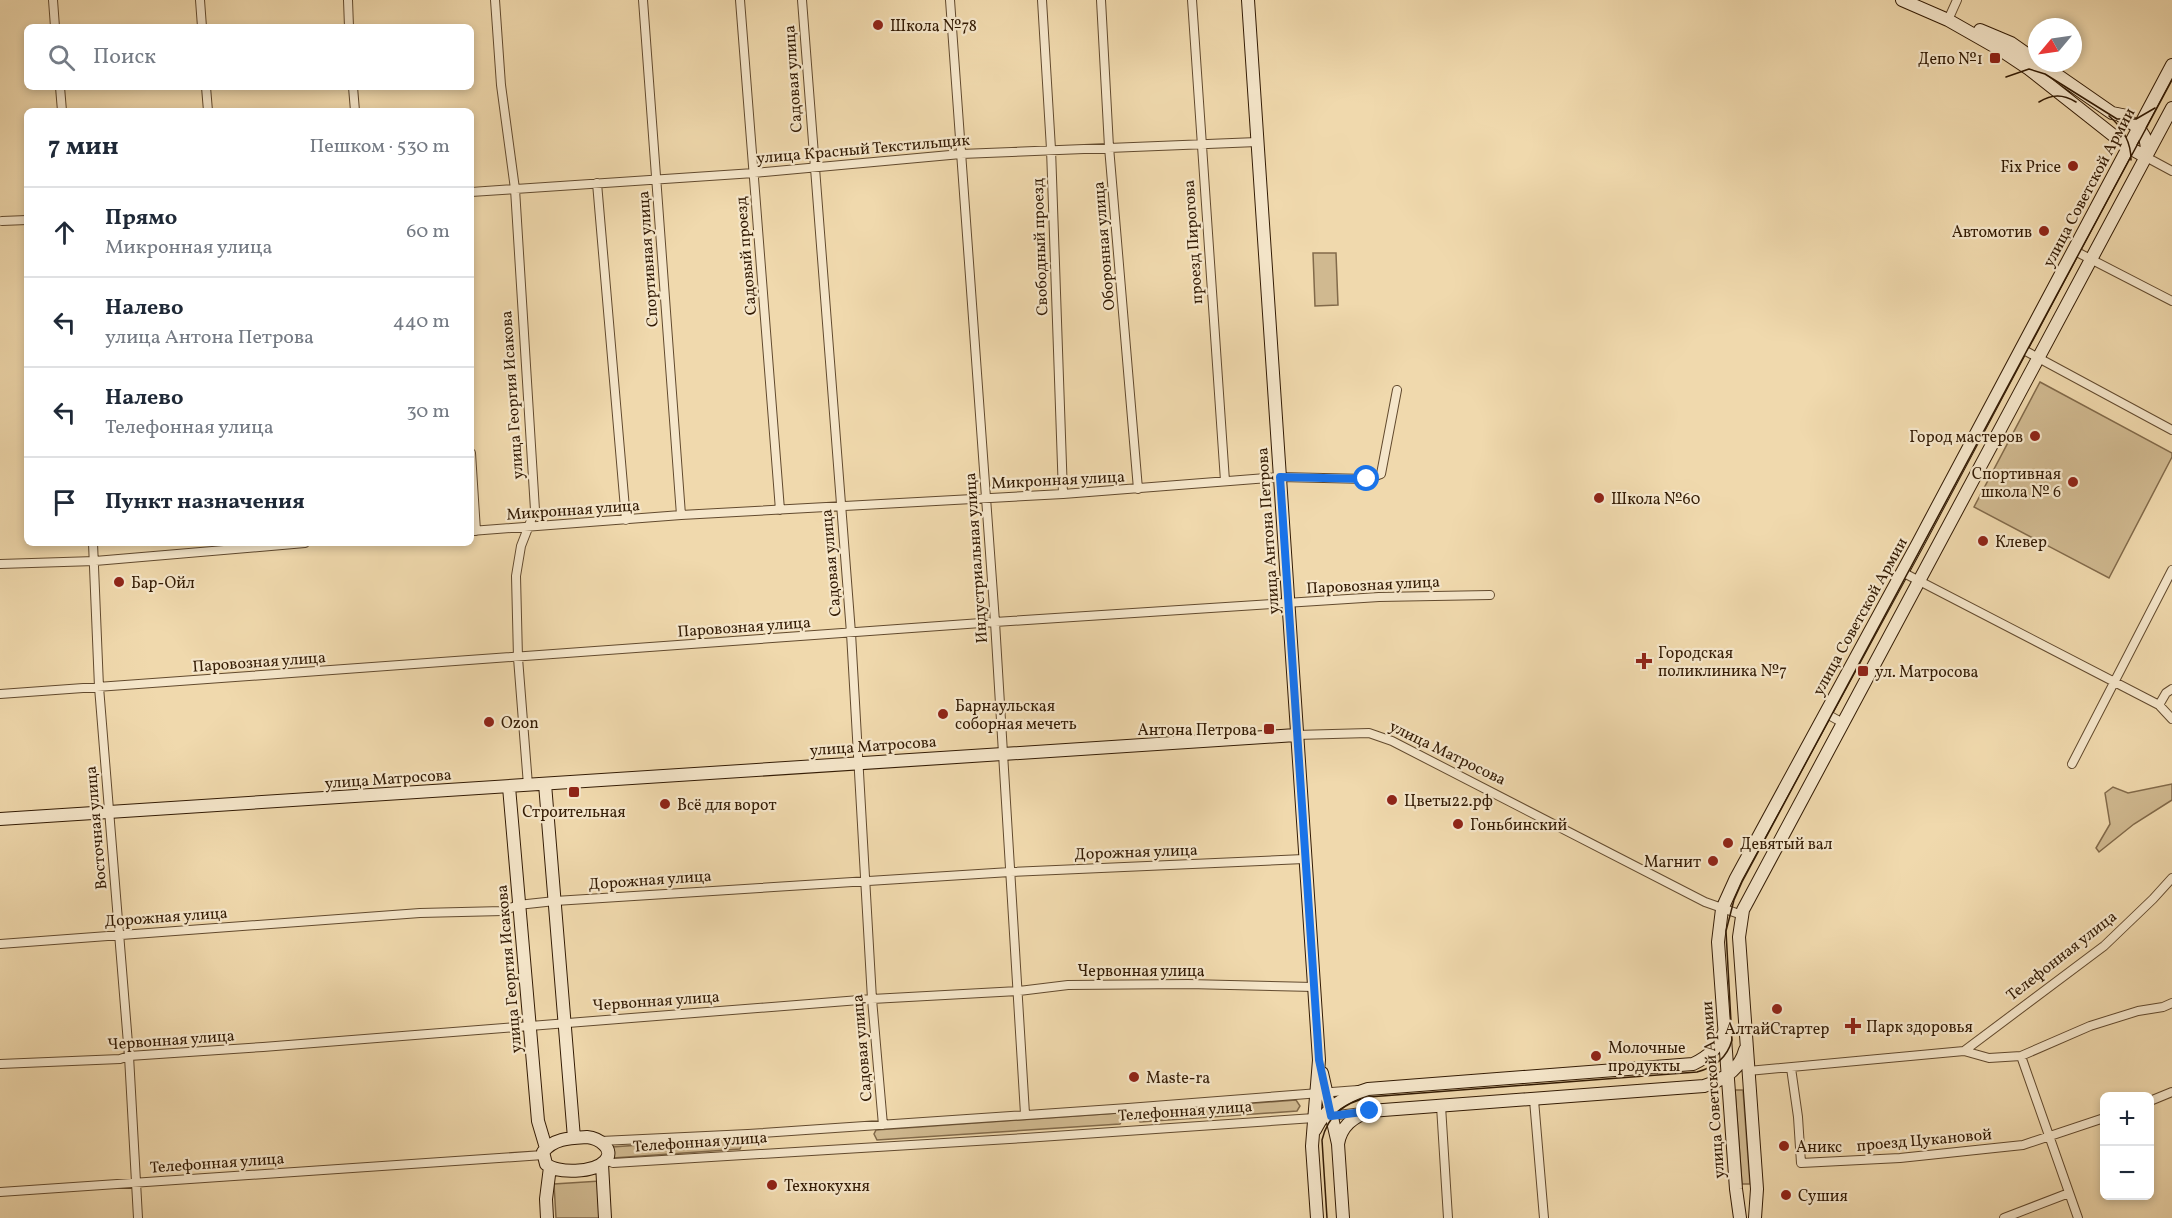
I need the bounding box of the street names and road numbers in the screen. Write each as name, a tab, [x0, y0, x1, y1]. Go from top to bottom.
street label: Садовая улица	[779, 24, 809, 133]
street label: улица Советской Армии	[2038, 104, 2141, 272]
street label: улица Красный Текстильщик	[756, 130, 971, 170]
street label: Свободный проезд	[1028, 178, 1054, 316]
street label: проезд Пирогова	[1179, 179, 1209, 305]
street label: Оборонная улица	[1088, 180, 1122, 311]
street label: Спортивная улица	[633, 190, 665, 328]
street label: Садовый проезд	[731, 196, 763, 316]
street label: улица Георгия Исакова	[496, 310, 530, 480]
street label: улица Антона Петрова	[1252, 447, 1286, 615]
street label: Микронная улица	[991, 467, 1126, 495]
street label: Индустриальная улица	[960, 472, 994, 644]
street label: Микронная улица	[506, 495, 641, 527]
street label: Садовая улица	[816, 508, 848, 617]
street label: улица Советской Армии	[1808, 534, 1914, 700]
street label: Паровозная улица	[1306, 572, 1441, 600]
street label: Паровозная улица	[677, 612, 812, 644]
street label: Паровозная улица	[192, 647, 327, 679]
street label: улица Матросова	[1385, 716, 1509, 792]
street label: улица Матросова	[809, 732, 937, 762]
street label: Восточная улица	[81, 765, 113, 891]
street label: улица Матросова	[324, 765, 452, 795]
street label: Дорожная улица	[1074, 840, 1198, 866]
street label: Дорожная улица	[588, 866, 713, 896]
street label: улица Георгия Исакова	[492, 884, 528, 1054]
street label: Дорожная улица	[104, 903, 229, 933]
street label: Телефонная улица	[2002, 906, 2122, 1007]
street label: Червонная улица	[1077, 961, 1205, 983]
street label: Червонная улица	[592, 987, 721, 1017]
street label: Садовая улица	[847, 993, 879, 1102]
street label: улица Советской Армии	[1697, 1000, 1731, 1179]
street label: Червонная улица	[107, 1026, 236, 1056]
street label: Телефонная улица	[1117, 1096, 1253, 1128]
street label: проезд Цукановой	[1856, 1124, 1993, 1158]
street label: Телефонная улица	[632, 1127, 768, 1159]
street label: Телефонная улица	[149, 1148, 285, 1180]

